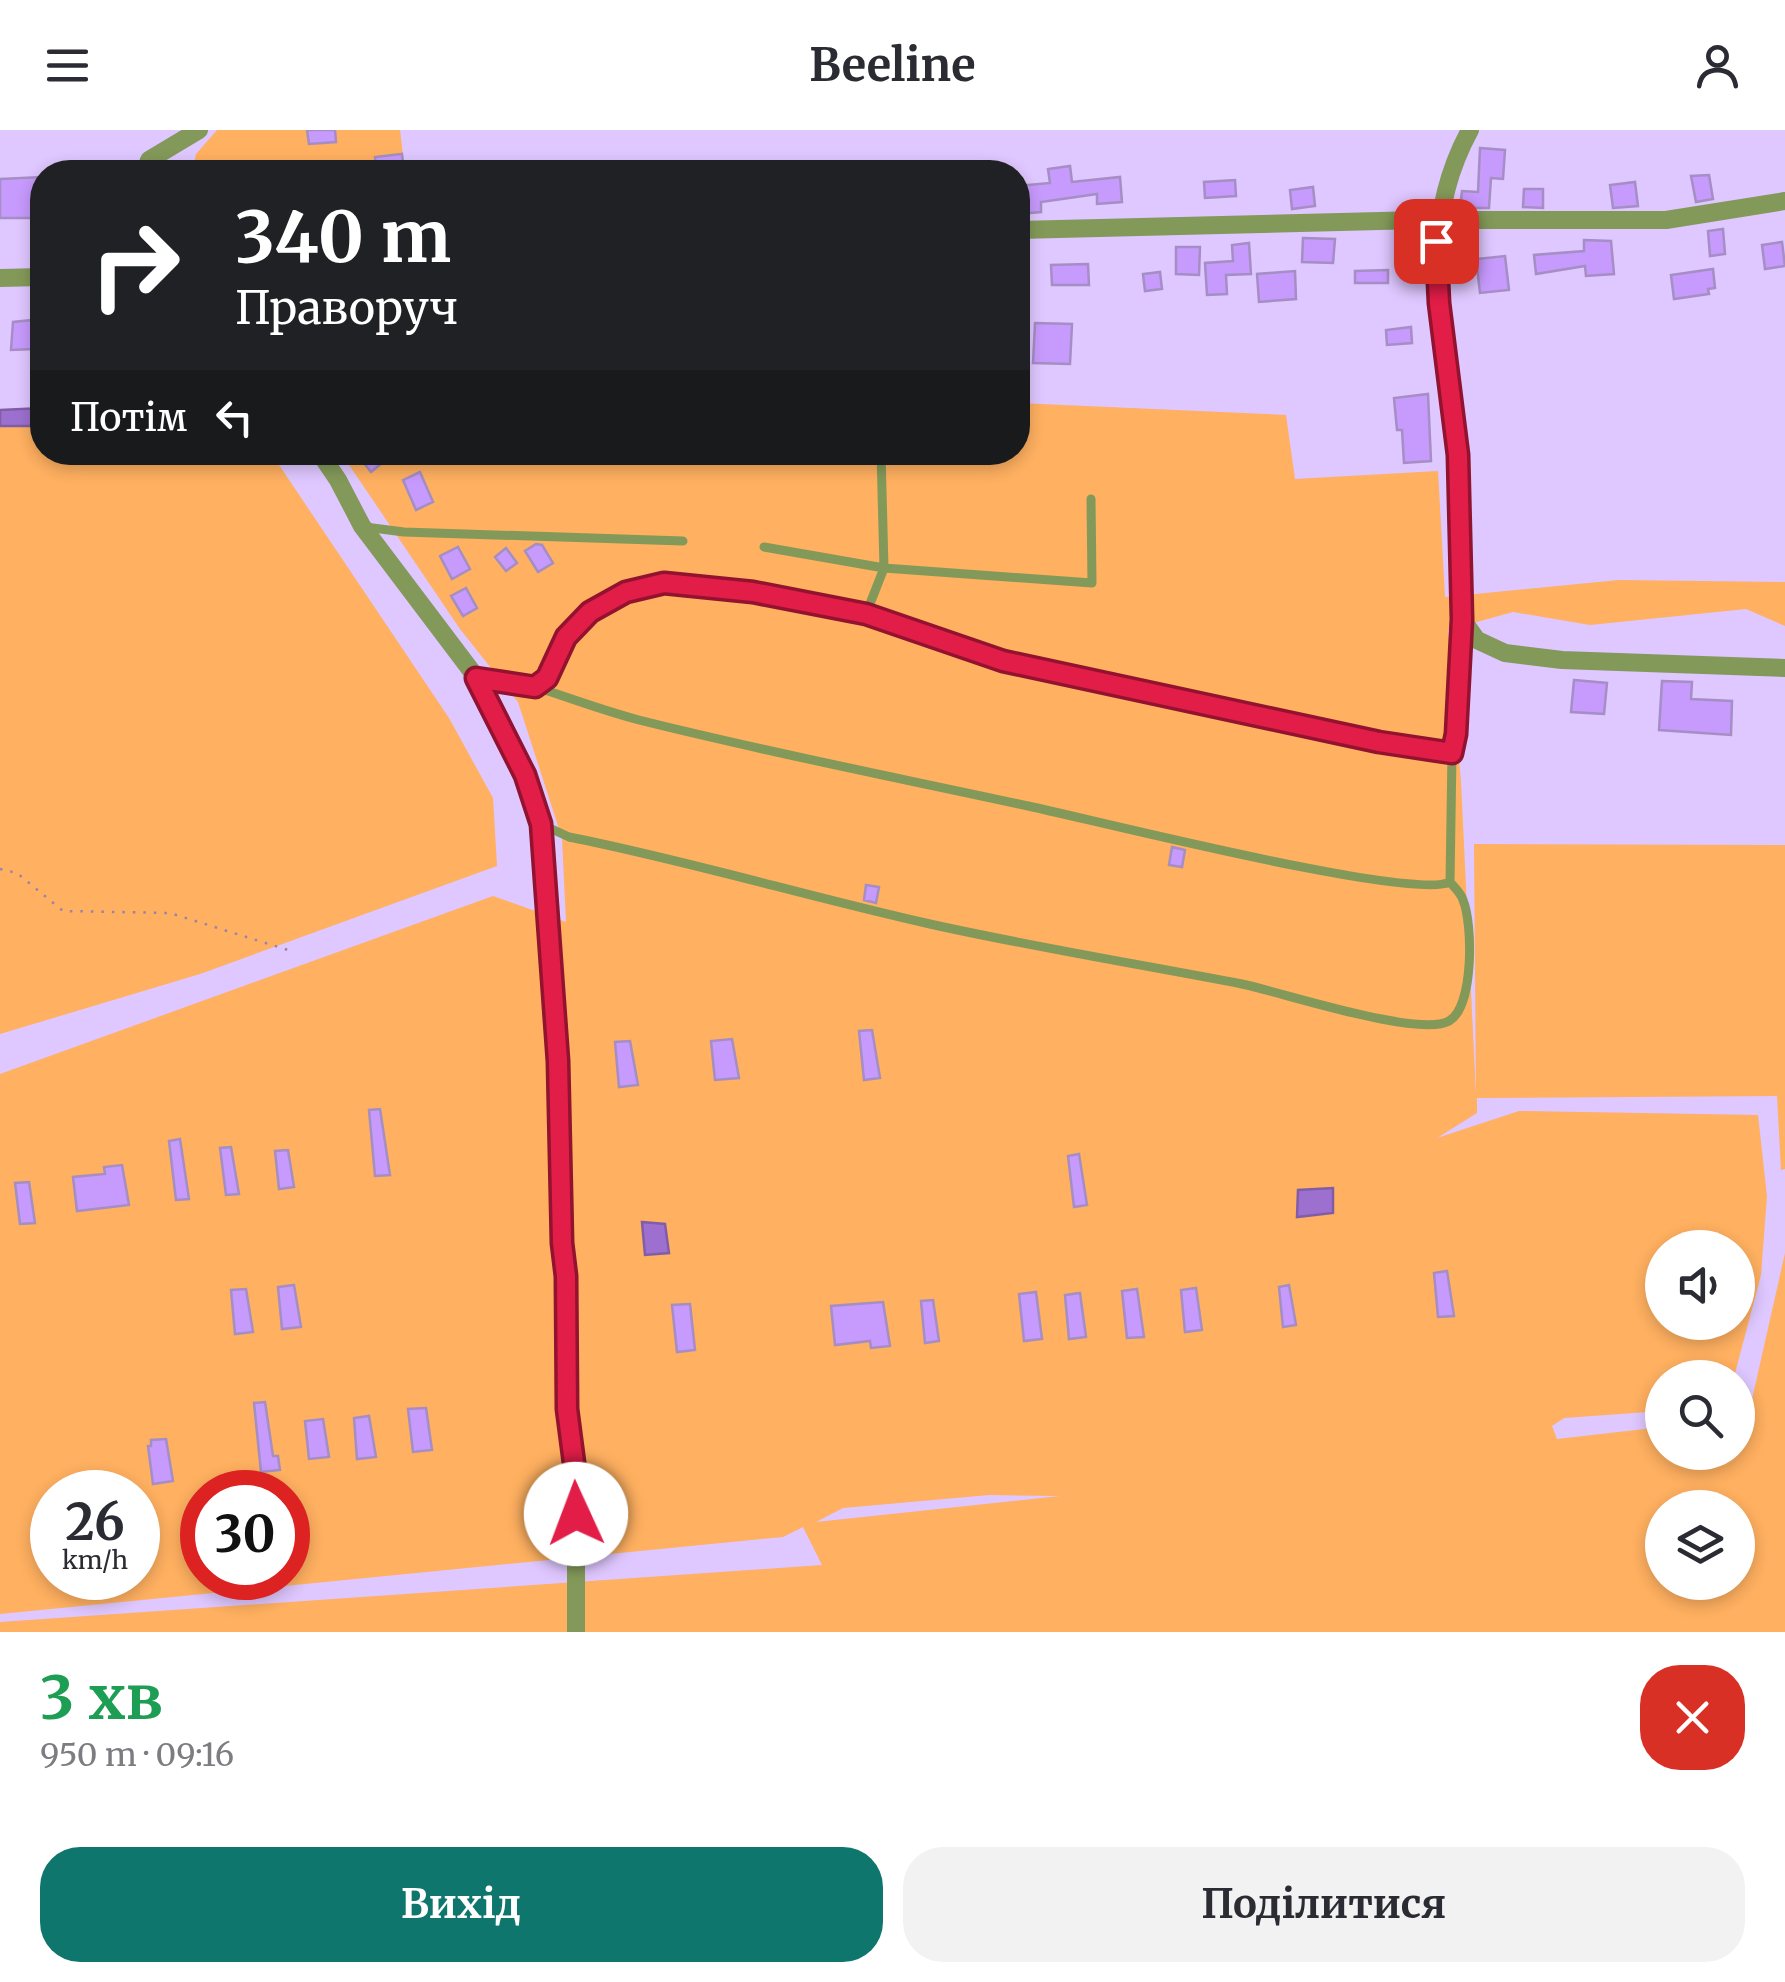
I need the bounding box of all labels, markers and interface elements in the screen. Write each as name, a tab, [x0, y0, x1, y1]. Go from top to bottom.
text: Beeline	[809, 37, 976, 93]
icon: menu	[40, 38, 95, 93]
icon: person	[1690, 38, 1745, 93]
text: 340 m	[235, 193, 451, 281]
pin	[1394, 199, 1479, 284]
icon: right	[70, 200, 200, 330]
icon: arrive	[1409, 214, 1464, 269]
text: Праворуч	[235, 280, 458, 336]
icon: left	[207, 390, 262, 445]
text: Потім	[70, 394, 187, 441]
map controls	[1645, 1230, 1755, 1600]
button: sound	[1645, 1230, 1755, 1340]
button: search	[1645, 1360, 1755, 1470]
position arrow	[524, 1462, 628, 1566]
speed limit sign: 30	[180, 1470, 310, 1600]
button: layers	[1645, 1490, 1755, 1600]
text: 26	[65, 1491, 125, 1554]
text: km/h	[62, 1544, 128, 1576]
text: 3 хв	[40, 1660, 163, 1735]
button: close	[1640, 1665, 1745, 1770]
text: 950 m · 09:16	[40, 1735, 234, 1775]
button: Вихід	[40, 1847, 883, 1962]
button: Поділитися	[903, 1847, 1745, 1962]

